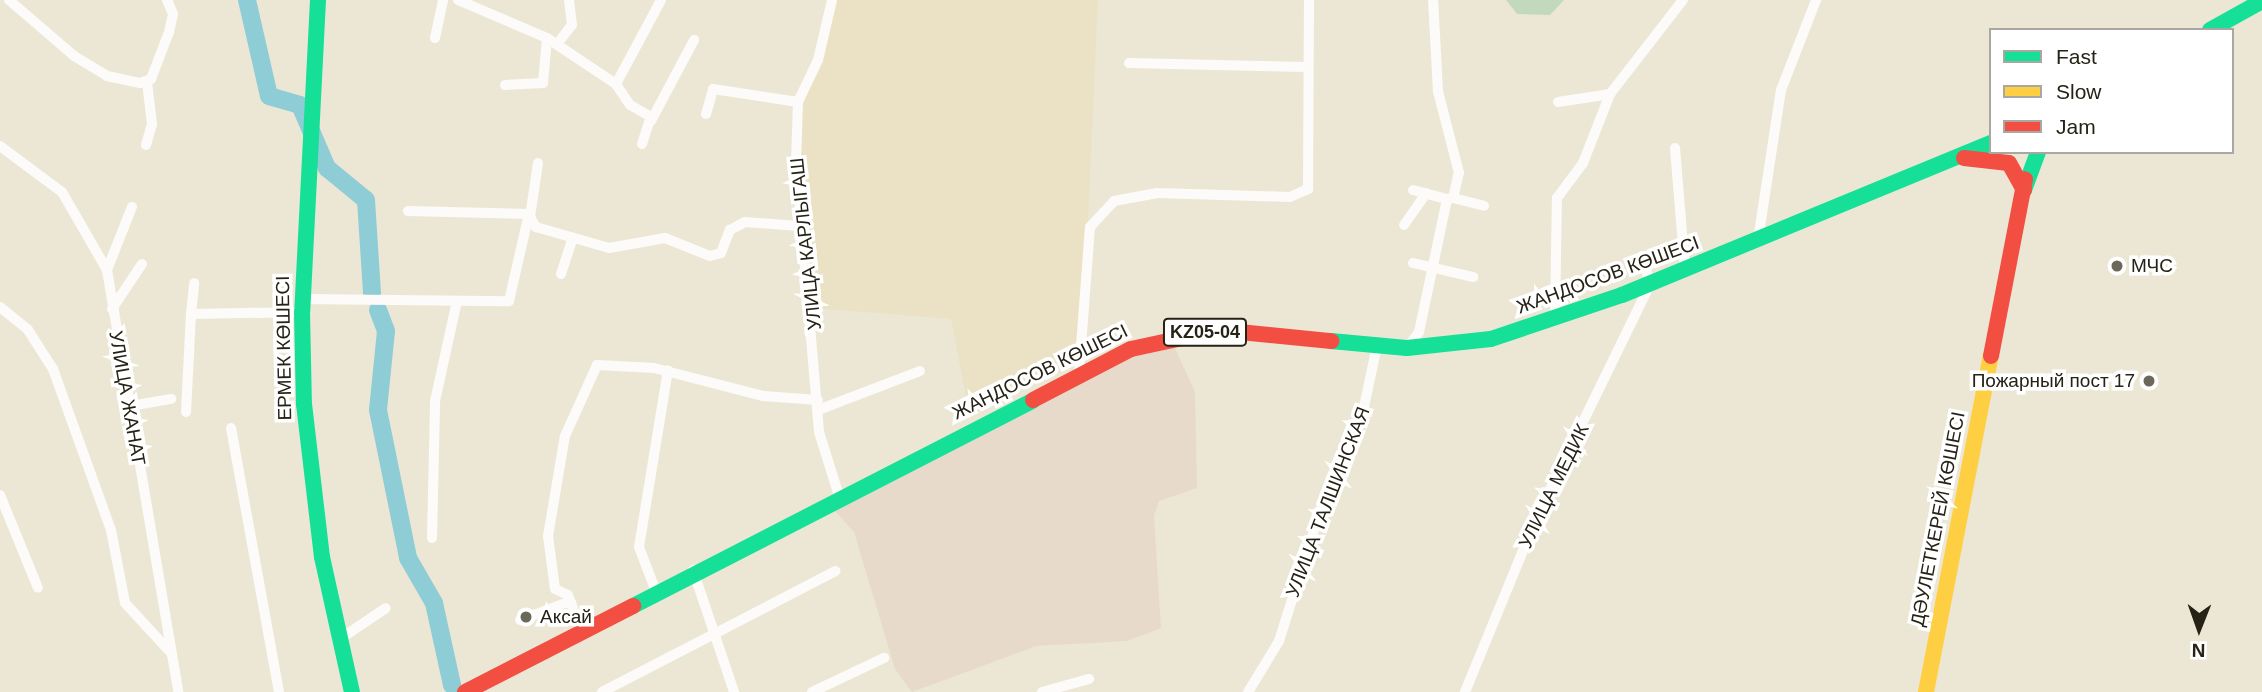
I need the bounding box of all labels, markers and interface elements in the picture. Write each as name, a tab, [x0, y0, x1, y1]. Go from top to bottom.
legend	[1989, 28, 2234, 154]
text: Fast	[2056, 45, 2097, 68]
text: Slow	[2056, 80, 2102, 103]
text: Jam	[2056, 115, 2096, 138]
street label: УЛИЦА КАРЛЫГАШ	[786, 157, 826, 331]
street label: ЖАНДОСОВ КӨШЕСІ	[1514, 231, 1702, 319]
place label: МЧС	[2131, 255, 2173, 277]
marker: МЧС	[2109, 258, 2125, 274]
street label: ЕРМЕК КӨШЕСІ	[271, 275, 297, 421]
road number: KZ05-04	[1161, 318, 1249, 346]
street label: ЖАНДОСОВ КӨШЕСІ	[948, 320, 1132, 424]
street label: УЛИЦА ЖАНАТ	[104, 329, 150, 467]
place label: Пожарный пост 17	[1972, 370, 2135, 392]
marker: Пожарный пост 17	[2141, 373, 2157, 389]
street label: УЛИЦА ТАЛШИНСКАЯ	[1281, 404, 1375, 600]
street label: ДӘУЛЕТКЕРЕЙ КӨШЕСІ	[1906, 410, 1970, 628]
street label: УЛИЦА МЕДИК	[1514, 420, 1594, 552]
north arrow	[2164, 594, 2234, 664]
place label: Аксай	[540, 606, 592, 628]
marker: Аксай	[518, 609, 534, 625]
text: N	[2192, 640, 2206, 661]

